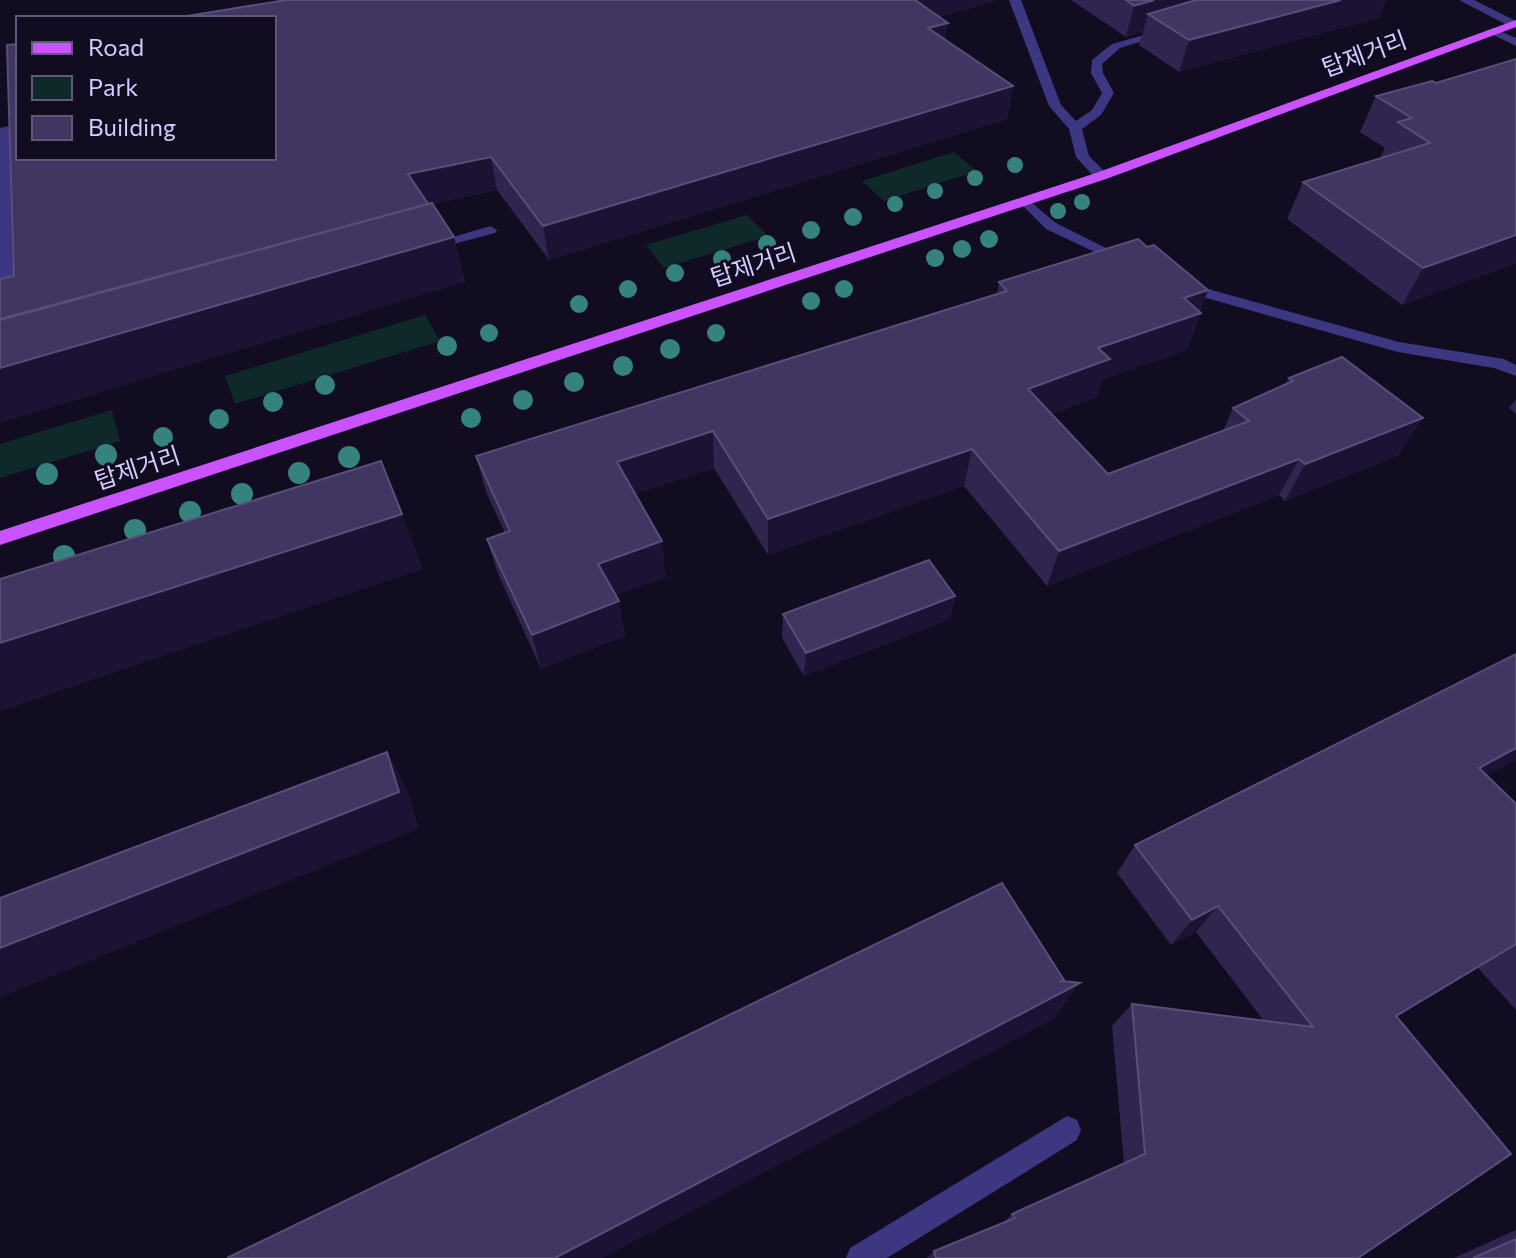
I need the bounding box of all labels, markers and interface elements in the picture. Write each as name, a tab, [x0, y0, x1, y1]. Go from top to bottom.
legend	[16, 16, 276, 160]
street label: 탑제거리	[1318, 24, 1410, 82]
text: Road	[88, 32, 144, 61]
text: Park	[88, 72, 138, 101]
text: Building	[88, 112, 176, 141]
street label: 탑제거리	[707, 237, 799, 291]
street label: 탑제거리	[91, 440, 183, 494]

